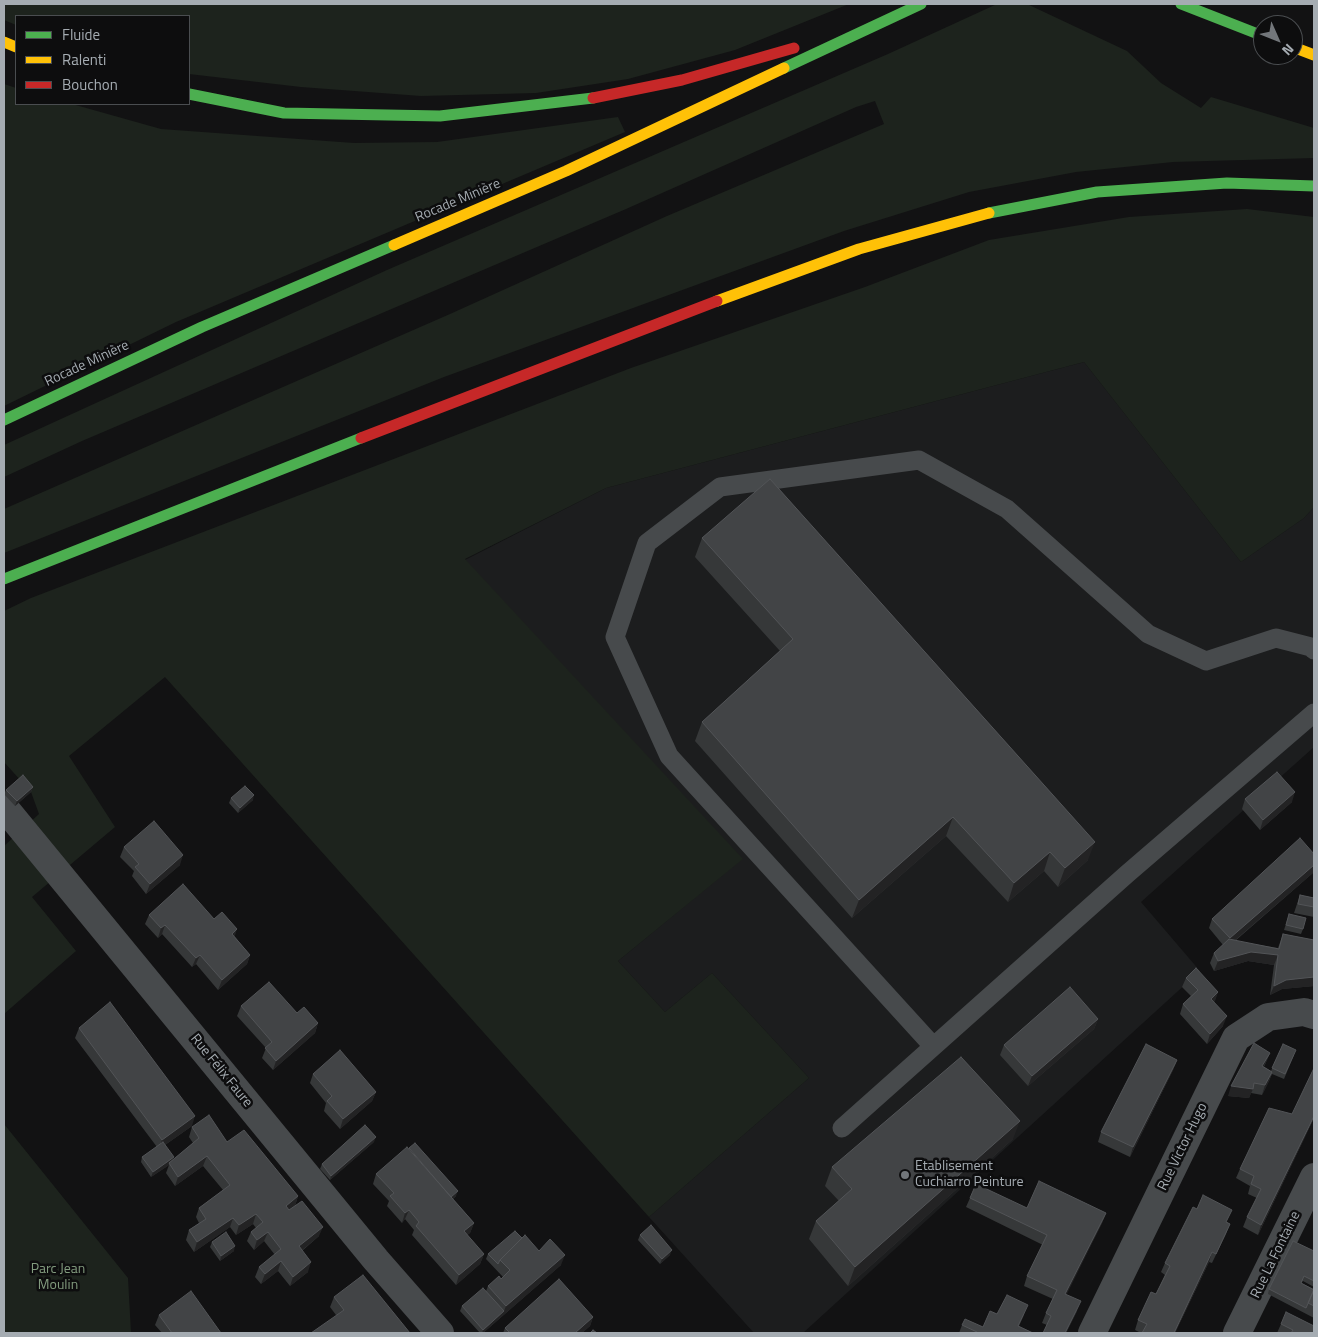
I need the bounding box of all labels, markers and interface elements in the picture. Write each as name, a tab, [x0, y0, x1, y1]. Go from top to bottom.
legend	[15, 15, 190, 105]
north arrow	[1253, 15, 1303, 65]
text: Fluide	[62, 23, 100, 46]
text: N	[1278, 39, 1299, 61]
text: Ralenti	[62, 48, 106, 71]
text: Bouchon	[62, 73, 118, 96]
street label: Rocade Minière	[413, 176, 503, 226]
street label: Rocade Minière	[42, 337, 132, 391]
street label: Rue Félix Faure	[186, 1031, 256, 1111]
street label: Rue Victor Hugo	[1155, 1101, 1211, 1193]
place label: Etablisement Cuchiarro Peinture	[915, 1159, 1024, 1192]
marker: Etablisement Cuchiarro Peinture	[899, 1169, 911, 1181]
street label: Rue La Fontaine	[1248, 1209, 1304, 1301]
park label: Parc Jean Moulin	[31, 1262, 85, 1294]

